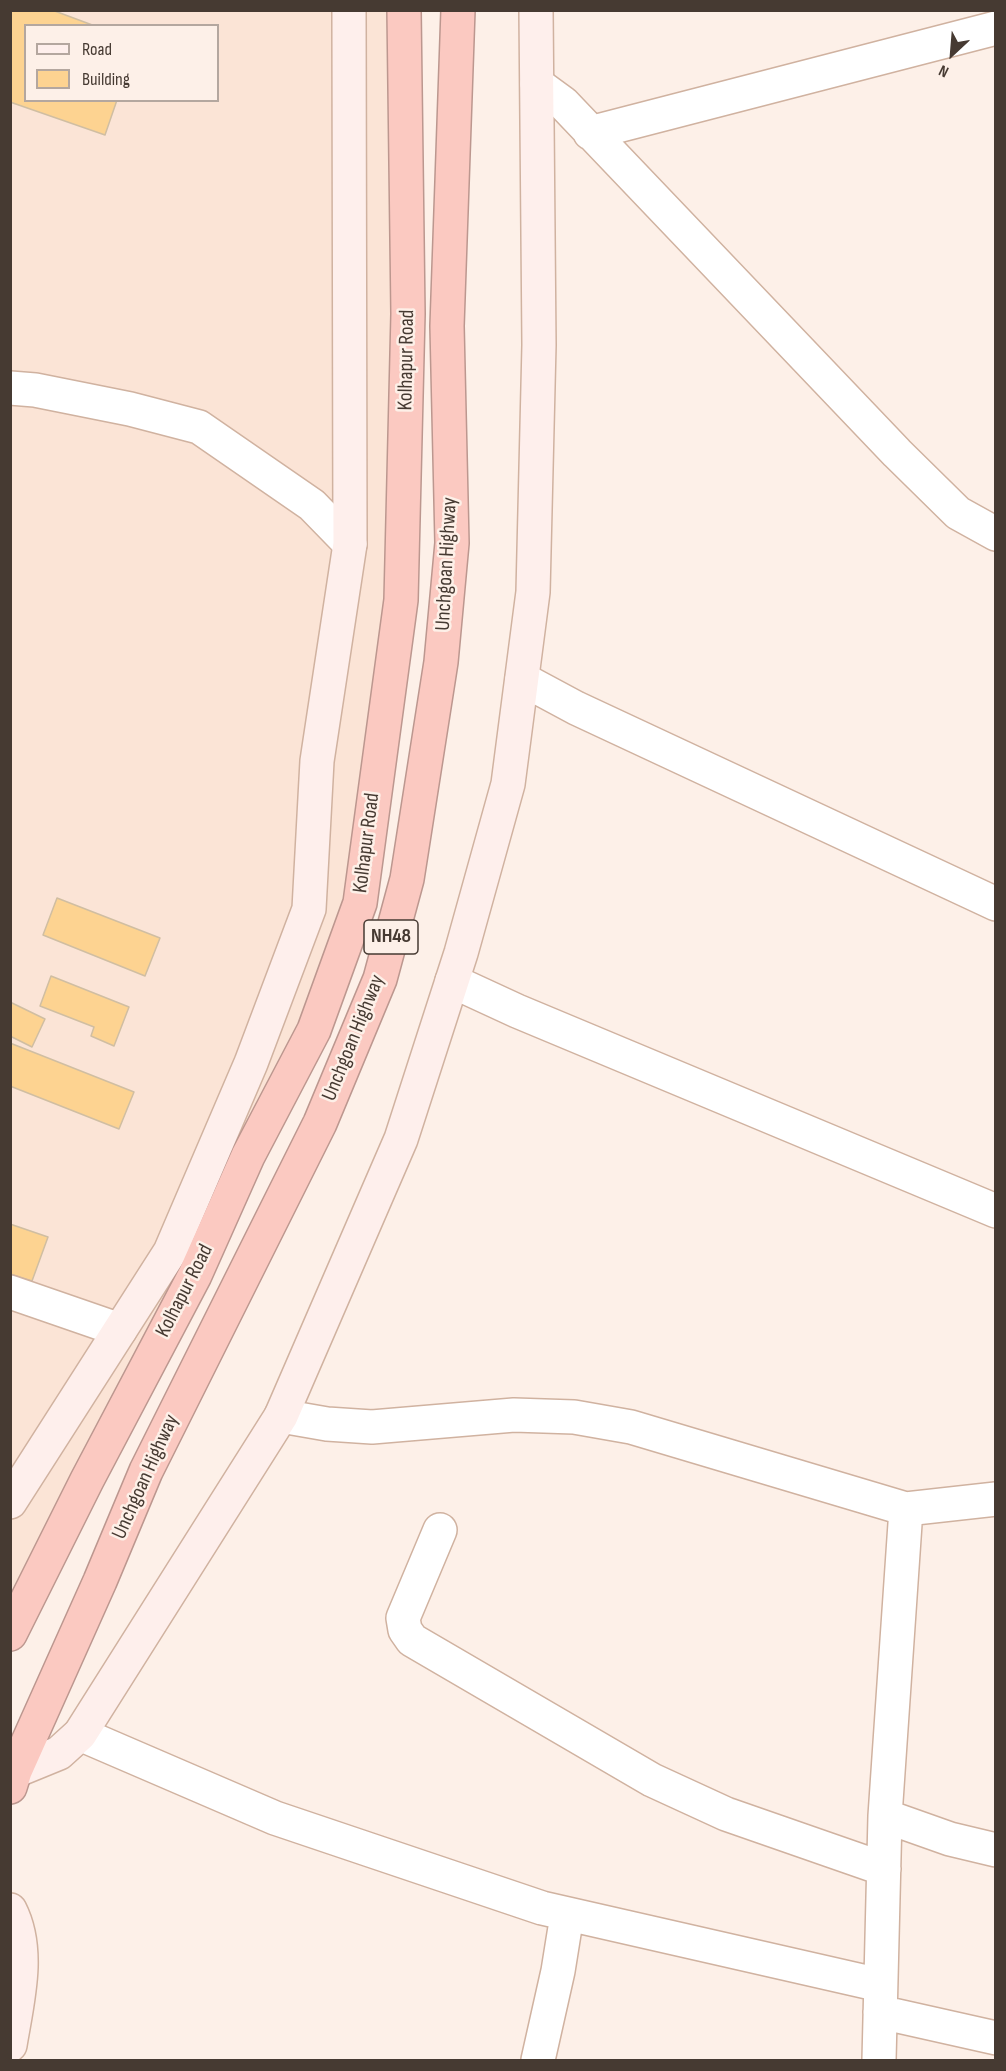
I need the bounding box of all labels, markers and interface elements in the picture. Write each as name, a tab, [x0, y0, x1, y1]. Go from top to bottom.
legend	[24, 24, 219, 102]
north arrow	[922, 24, 982, 84]
text: Road	[82, 39, 112, 60]
text: N	[936, 60, 952, 81]
text: Building	[82, 69, 130, 90]
street label: Kolhapur Road	[394, 309, 420, 411]
street label: Unchgoan Highway	[431, 497, 463, 631]
street label: Kolhapur Road	[348, 792, 386, 894]
road number: NH48	[364, 920, 418, 954]
street label: Unchgoan Highway	[317, 971, 391, 1105]
street label: Kolhapur Road	[151, 1240, 219, 1342]
street label: Unchgoan Highway	[107, 1411, 185, 1543]

